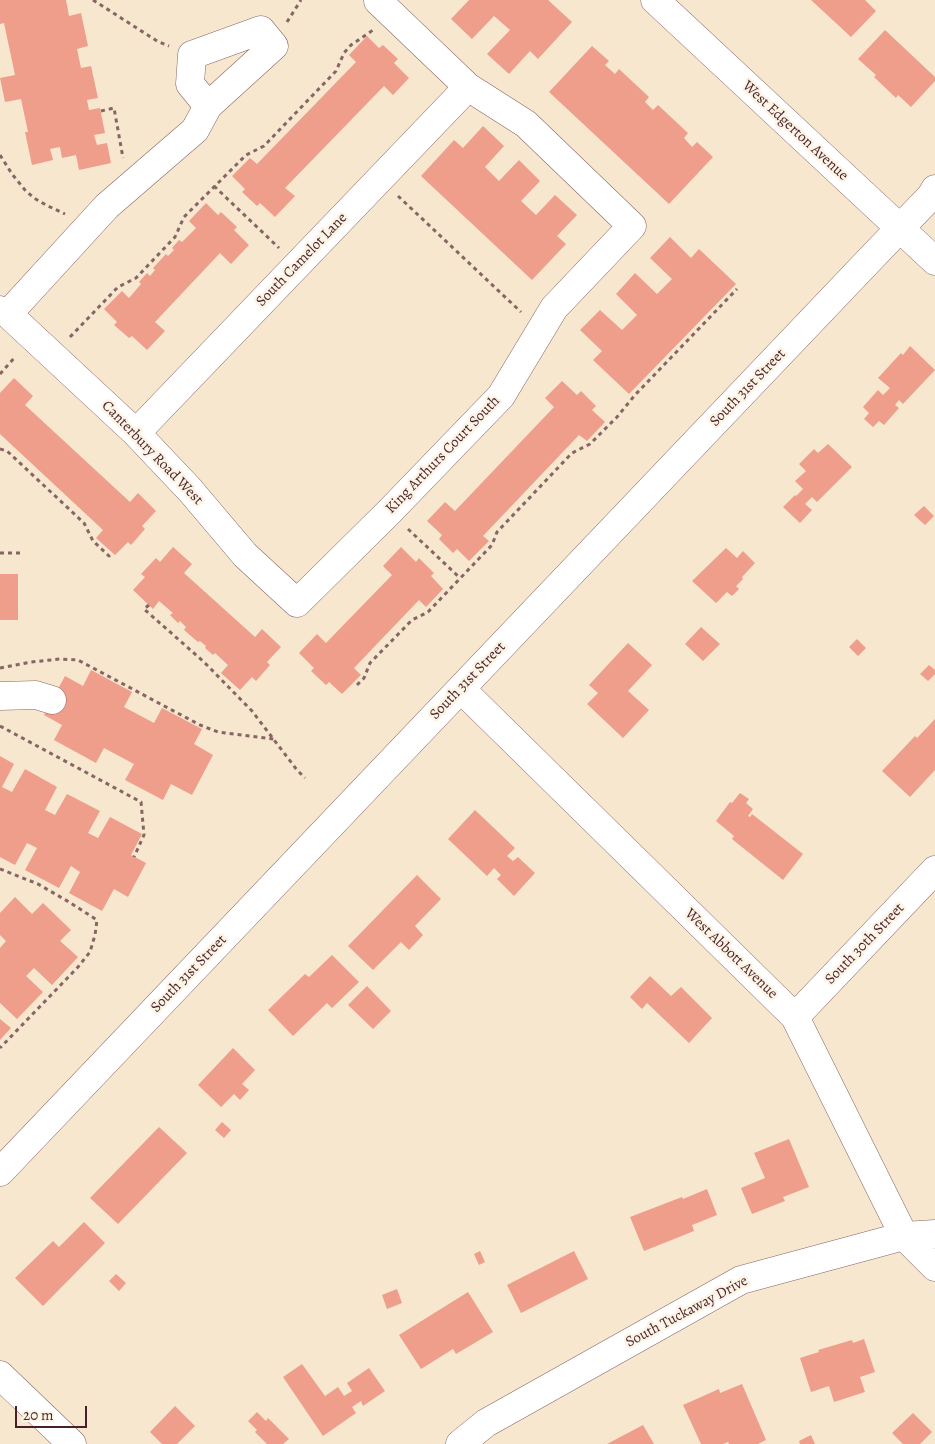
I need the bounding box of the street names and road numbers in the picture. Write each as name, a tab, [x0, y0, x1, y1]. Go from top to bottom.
street label: West Edgerton Avenue	[738, 77, 852, 185]
street label: South Camelot Lane	[253, 209, 351, 311]
street label: South 31st Street	[706, 345, 790, 431]
street label: King Arthurs Court South	[382, 392, 504, 518]
street label: Canterbury Road West	[98, 397, 206, 509]
street label: South 31st Street	[426, 638, 510, 724]
street label: South 30th Street	[822, 900, 908, 988]
street label: West Abbott Avenue	[681, 905, 781, 1003]
street label: South 31st Street	[147, 931, 231, 1017]
street label: South Tuckaway Drive	[623, 1272, 751, 1352]

